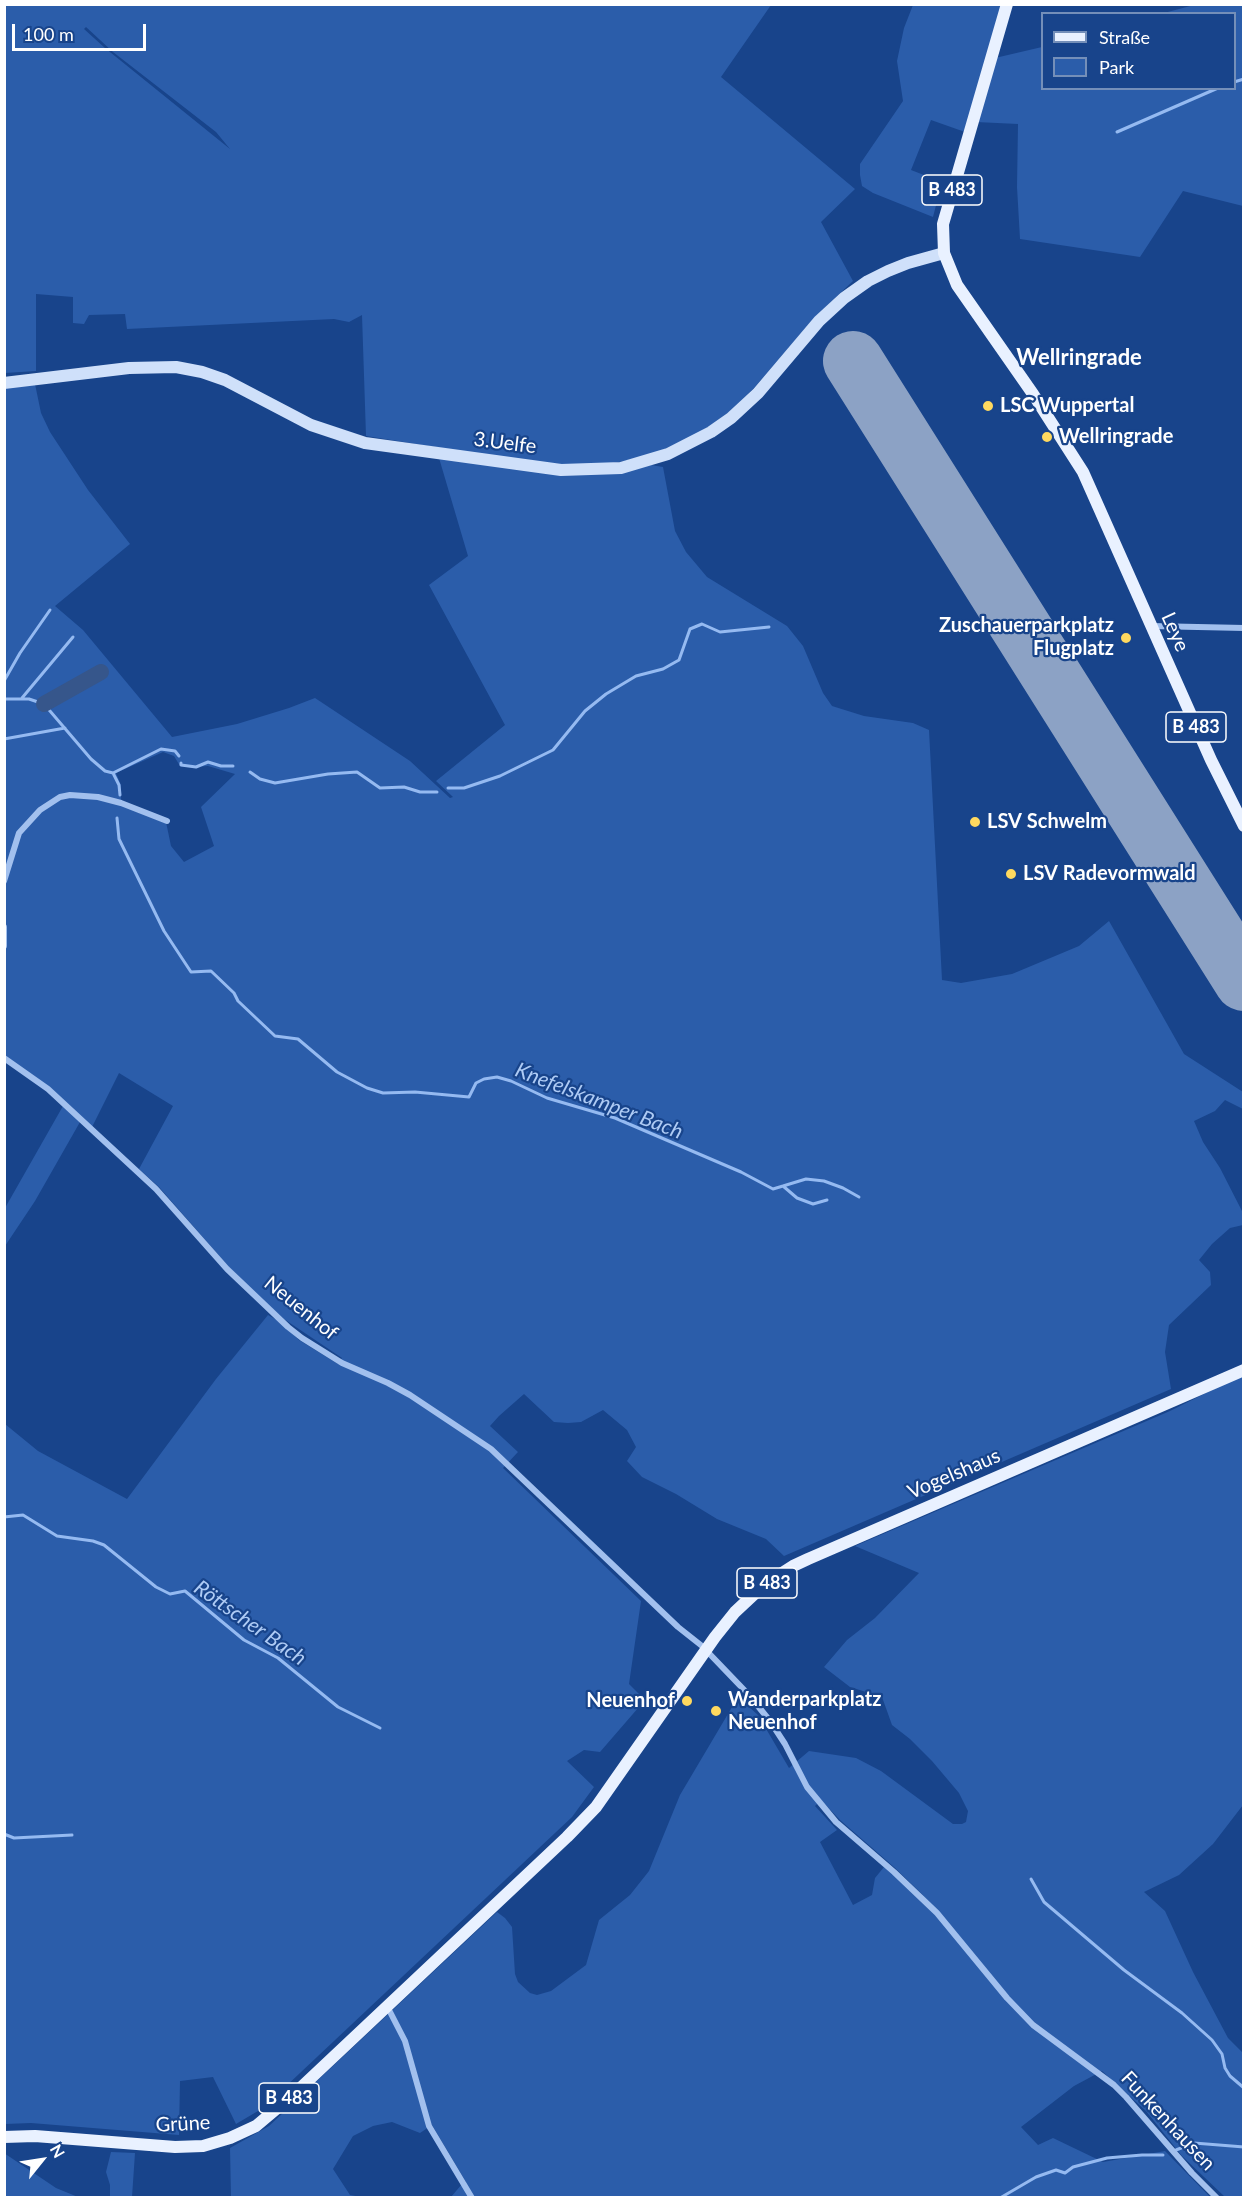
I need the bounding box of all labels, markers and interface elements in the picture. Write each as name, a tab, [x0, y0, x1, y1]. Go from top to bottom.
scale bar	[15, 12, 148, 50]
legend	[1041, 12, 1236, 90]
text: 100 m	[23, 23, 74, 45]
text: Straße	[1099, 26, 1150, 48]
text: Park	[1099, 56, 1134, 78]
road number: B 483	[922, 175, 982, 205]
district label: Wellringrade	[1016, 345, 1142, 371]
place label: LSC Wuppertal	[1000, 394, 1134, 418]
marker: LSC Wuppertal	[981, 399, 995, 413]
place label: Wellringrade	[1059, 425, 1173, 449]
street label: 3.Uelfe	[472, 427, 538, 459]
marker: Wellringrade	[1040, 430, 1054, 444]
street label: Leye	[1156, 609, 1194, 655]
place label: Zuschauerparkplatz Flugplatz	[939, 614, 1114, 661]
marker: Zuschauerparkplatz Flugplatz	[1119, 631, 1133, 645]
road number: B 483	[1166, 712, 1226, 742]
place label: LSV Schwelm	[987, 810, 1107, 834]
marker: LSV Schwelm	[968, 815, 982, 829]
place label: LSV Radevormwald	[1023, 862, 1196, 886]
marker: LSV Radevormwald	[1004, 867, 1018, 881]
water label: Knefelskamper Bach	[512, 1057, 686, 1145]
street label: Neuenhof	[259, 1271, 343, 1345]
street label: Vogelshaus	[904, 1444, 1004, 1504]
road number: B 483	[737, 1568, 797, 1598]
water label: Röttscher Bach	[189, 1575, 311, 1671]
place label: Wanderparkplatz Neuenhof	[728, 1688, 881, 1735]
place label: Neuenhof	[586, 1689, 675, 1713]
marker: Neuenhof	[680, 1694, 694, 1708]
marker: Wanderparkplatz Neuenhof	[709, 1704, 723, 1718]
street label: Funkenhausen	[1116, 2066, 1220, 2176]
road number: B 483	[259, 2083, 319, 2113]
street label: Grüne	[155, 2111, 211, 2137]
north arrow	[12, 2130, 72, 2190]
text: N	[47, 2141, 69, 2161]

